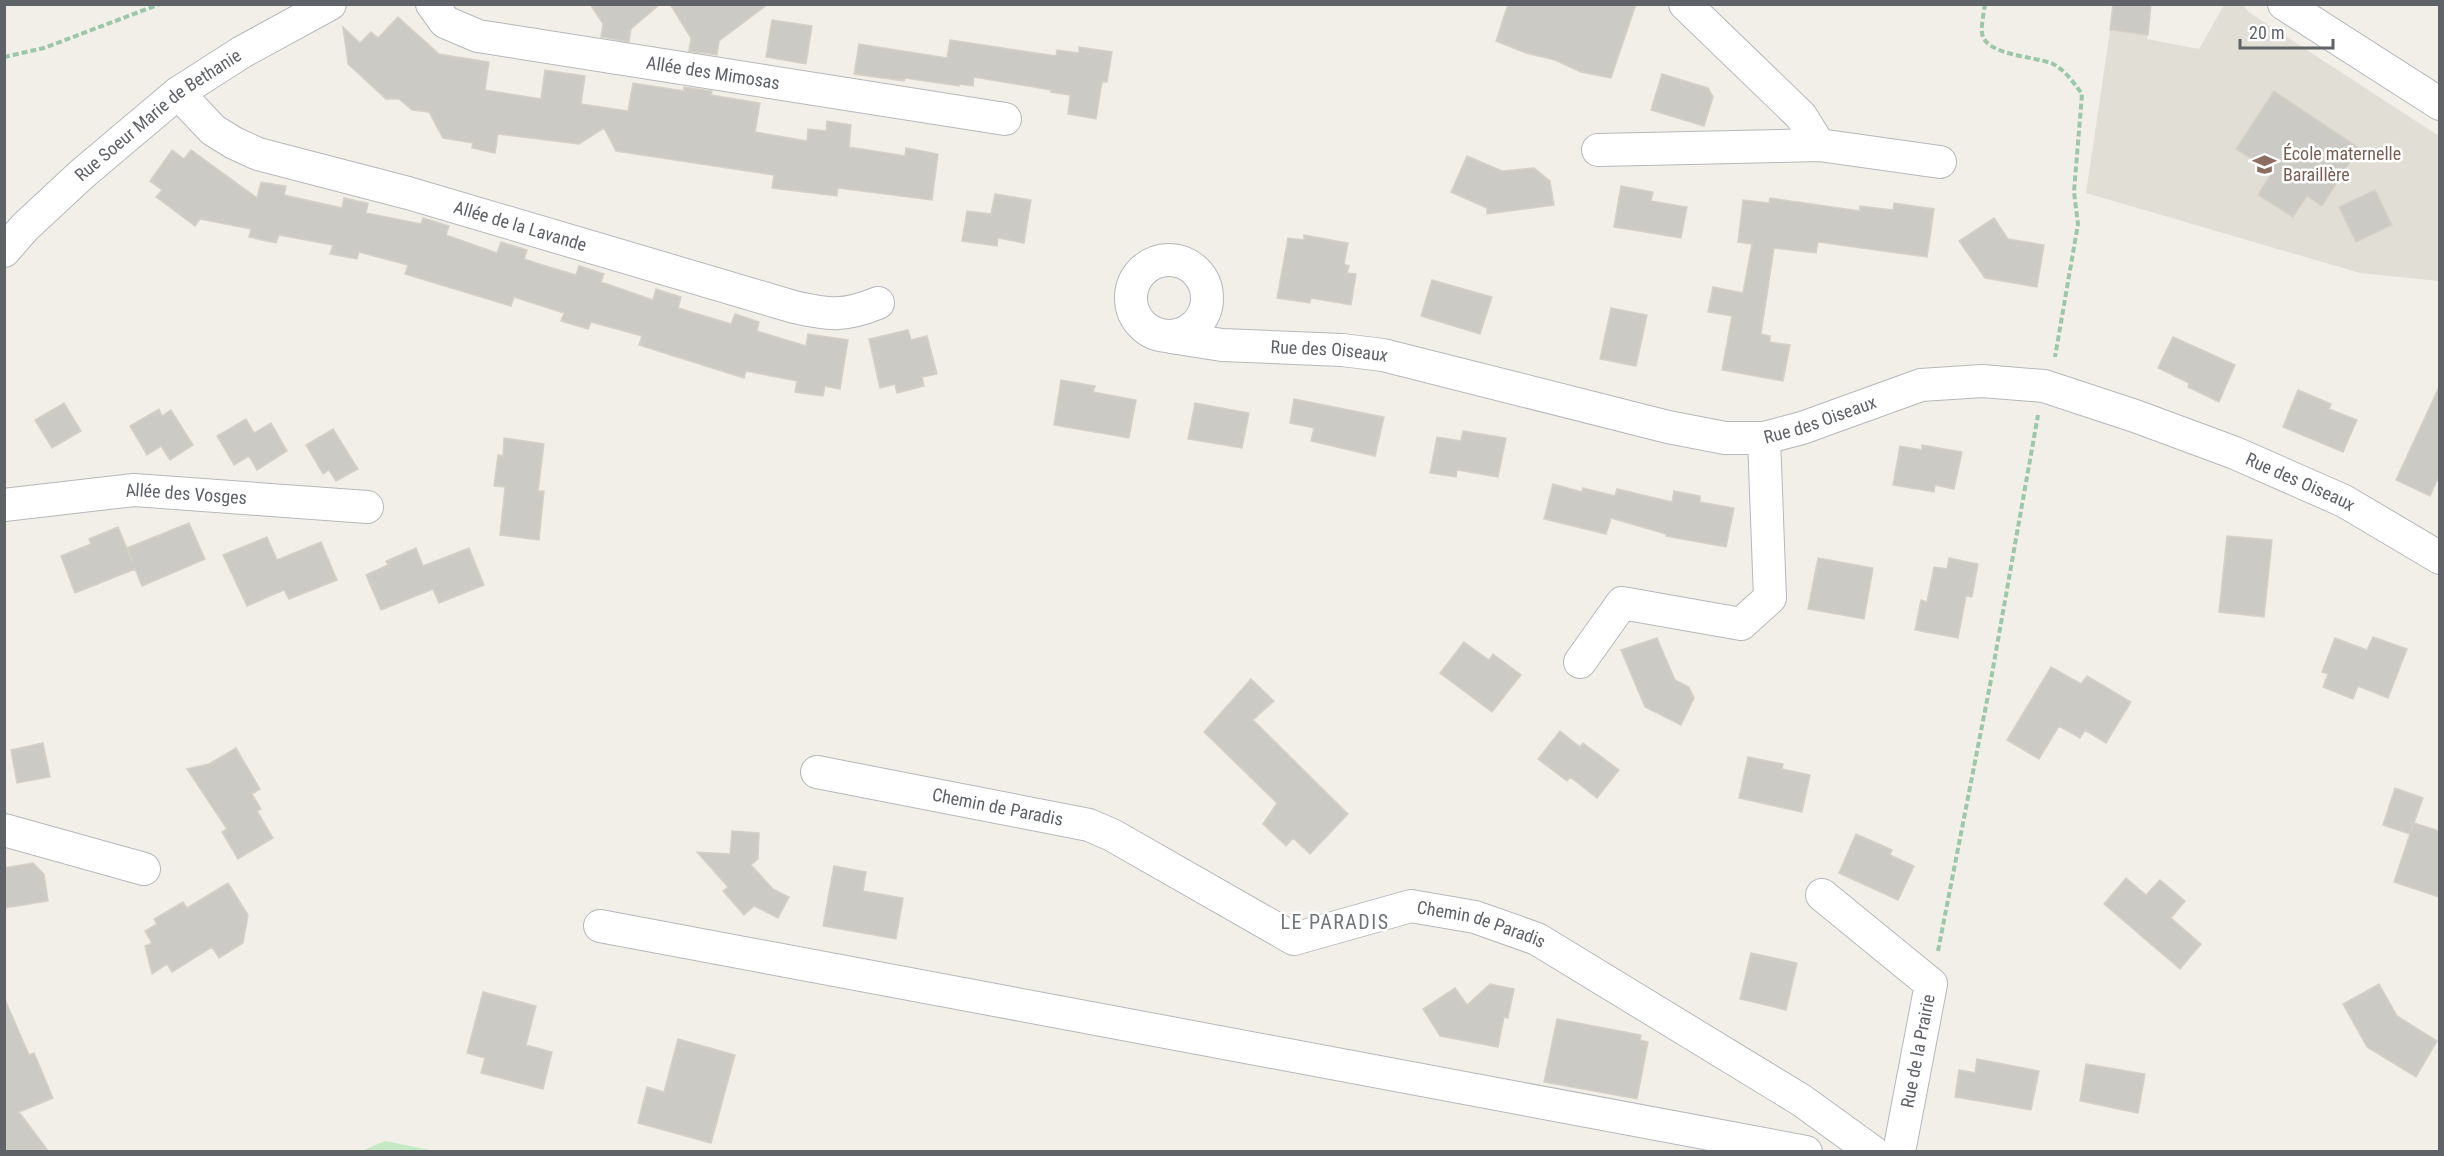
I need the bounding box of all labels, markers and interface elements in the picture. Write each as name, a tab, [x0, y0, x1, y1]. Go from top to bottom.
scale bar	[2240, 12, 2333, 50]
text: 20 m	[2249, 22, 2284, 43]
street label: Rue Soeur Marie de Bethanie	[70, 44, 245, 185]
street label: Allée des Mimosas	[645, 52, 781, 93]
place label: École maternelle Baraillère	[2283, 143, 2401, 185]
school or university icon: École maternelle Baraillère	[2252, 151, 2278, 177]
street label: Allée de la Lavande	[451, 196, 589, 255]
street label: Rue des Oiseaux	[1270, 336, 1390, 366]
street label: Rue des Oiseaux	[1761, 391, 1879, 448]
street label: Rue des Oiseaux	[2243, 448, 2359, 515]
street label: Allée des Vosges	[124, 479, 248, 508]
street label: Chemin de Paradis	[930, 784, 1065, 830]
street label: Chemin de Paradis	[1415, 896, 1550, 952]
district label: LE PARADIS	[1280, 910, 1390, 934]
street label: Rue de la Prairie	[1896, 992, 1939, 1109]

